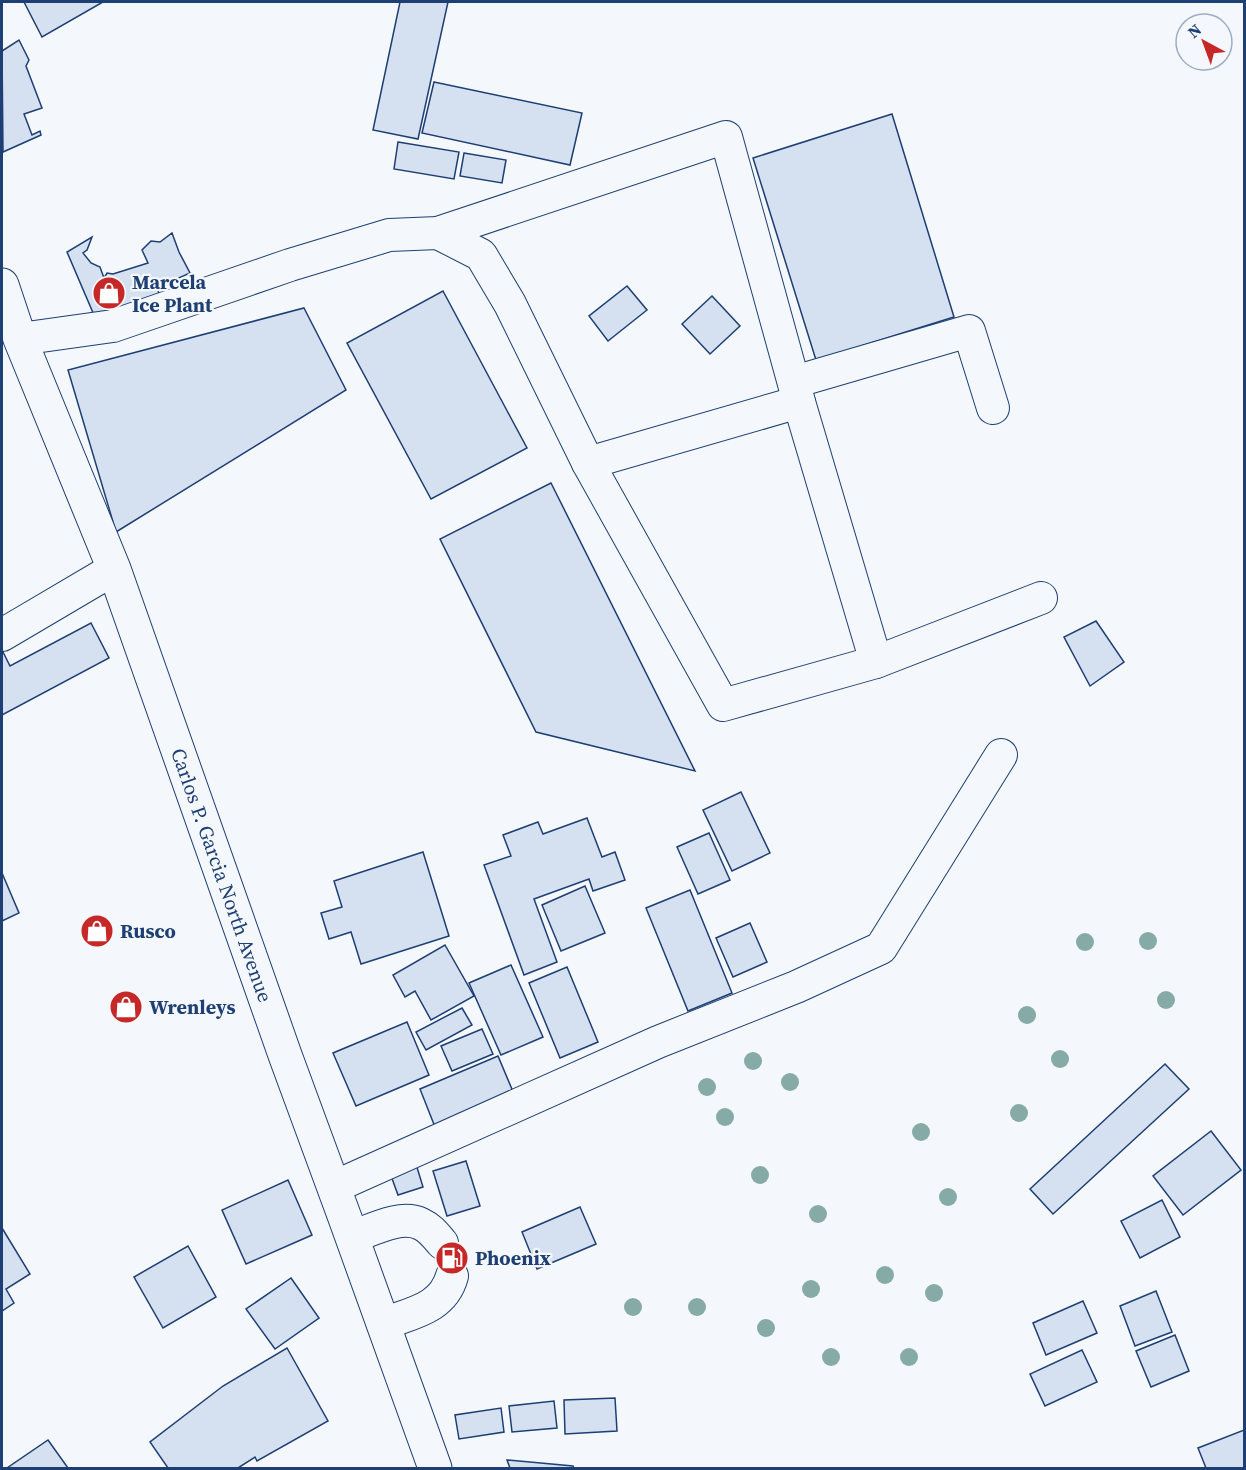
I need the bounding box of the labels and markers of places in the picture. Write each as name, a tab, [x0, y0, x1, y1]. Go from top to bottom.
place label: Marcela Ice Plant	[132, 268, 213, 319]
shop icon: Marcela Ice Plant	[91, 275, 127, 311]
shop icon: Rusco	[79, 913, 115, 949]
place label: Rusco	[120, 917, 176, 945]
shop icon: Wrenleys	[108, 989, 144, 1025]
place label: Wrenleys	[149, 993, 236, 1021]
fuel station icon: Phoenix	[434, 1240, 470, 1276]
place label: Phoenix	[475, 1244, 551, 1272]

